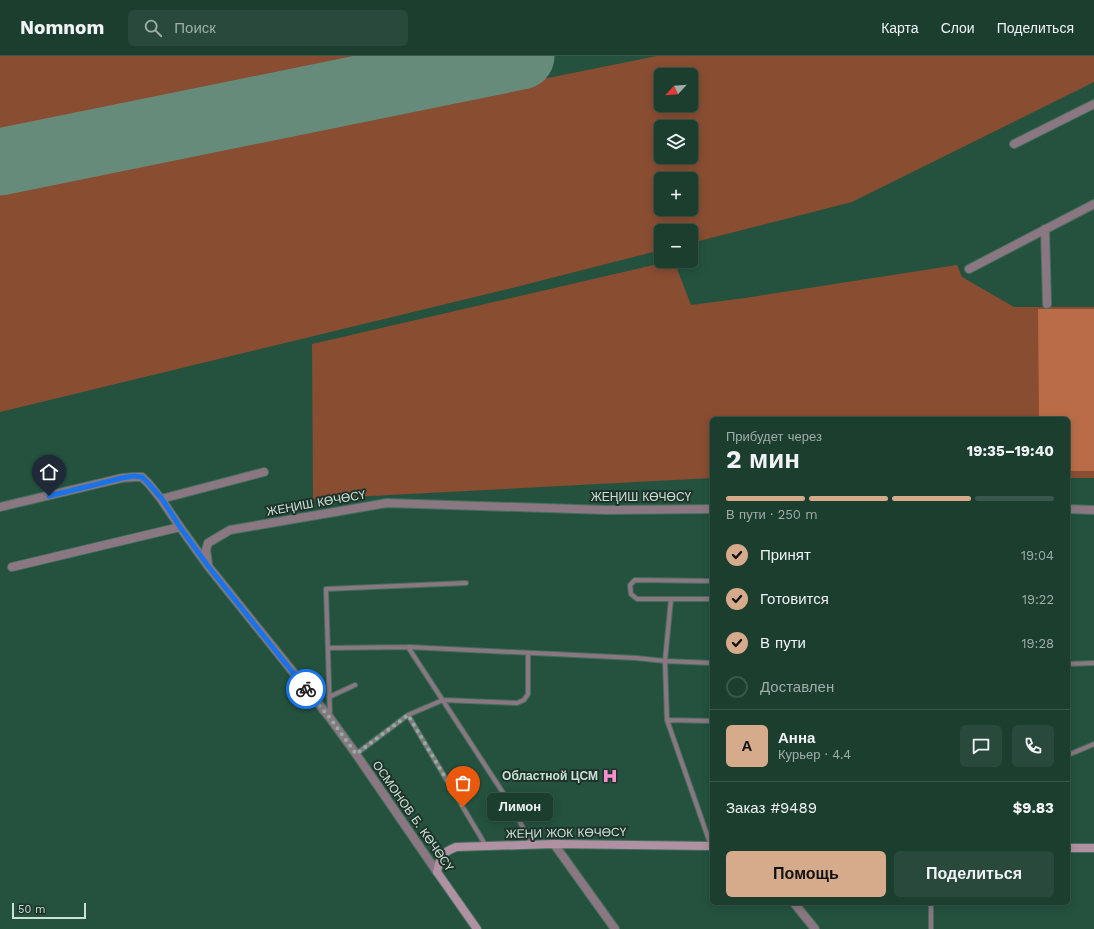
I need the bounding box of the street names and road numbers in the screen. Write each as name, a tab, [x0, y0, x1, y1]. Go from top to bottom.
street label: ЖЕҢИШ КӨЧӨСҮ	[265, 487, 367, 519]
street label: ЖЕҢИШ КӨЧӨСҮ	[591, 490, 692, 504]
street label: ОСМОНОВ Б. КӨЧӨСҮ	[370, 758, 457, 874]
street label: ЖЕҢИ ЖОК КӨЧӨСҮ	[506, 825, 627, 841]

